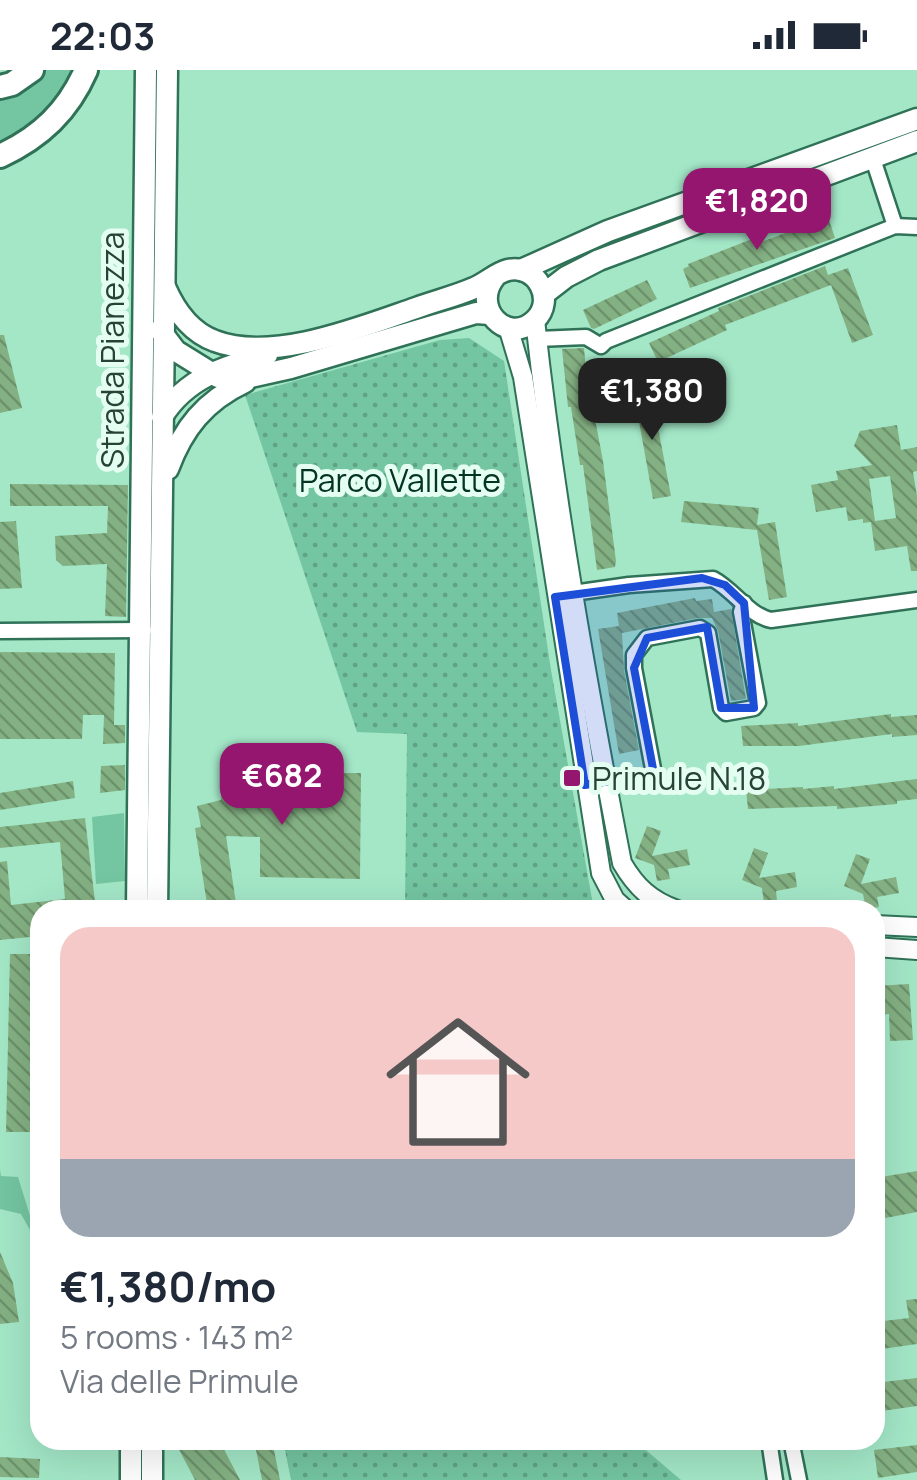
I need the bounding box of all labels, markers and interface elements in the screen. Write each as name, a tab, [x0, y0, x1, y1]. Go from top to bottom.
text: 22:03	[50, 9, 155, 61]
pin: €1,820	[676, 168, 838, 253]
text: €1,820	[705, 178, 809, 222]
street label: Strada Pianezza	[90, 231, 134, 469]
pin: €1,380	[571, 358, 733, 443]
text: €1,380	[600, 368, 704, 412]
park label: Parco Vallette	[299, 458, 501, 502]
pin: €682	[223, 743, 341, 828]
text: €682	[242, 753, 322, 797]
place label: Primule N.18	[592, 756, 766, 800]
marker: Primule N.18	[561, 767, 583, 789]
icon: home	[368, 992, 548, 1172]
text: €1,380/mo	[60, 1257, 276, 1315]
text: 5 rooms · 143 m²	[60, 1315, 293, 1359]
text: Via delle Primule	[60, 1359, 299, 1403]

